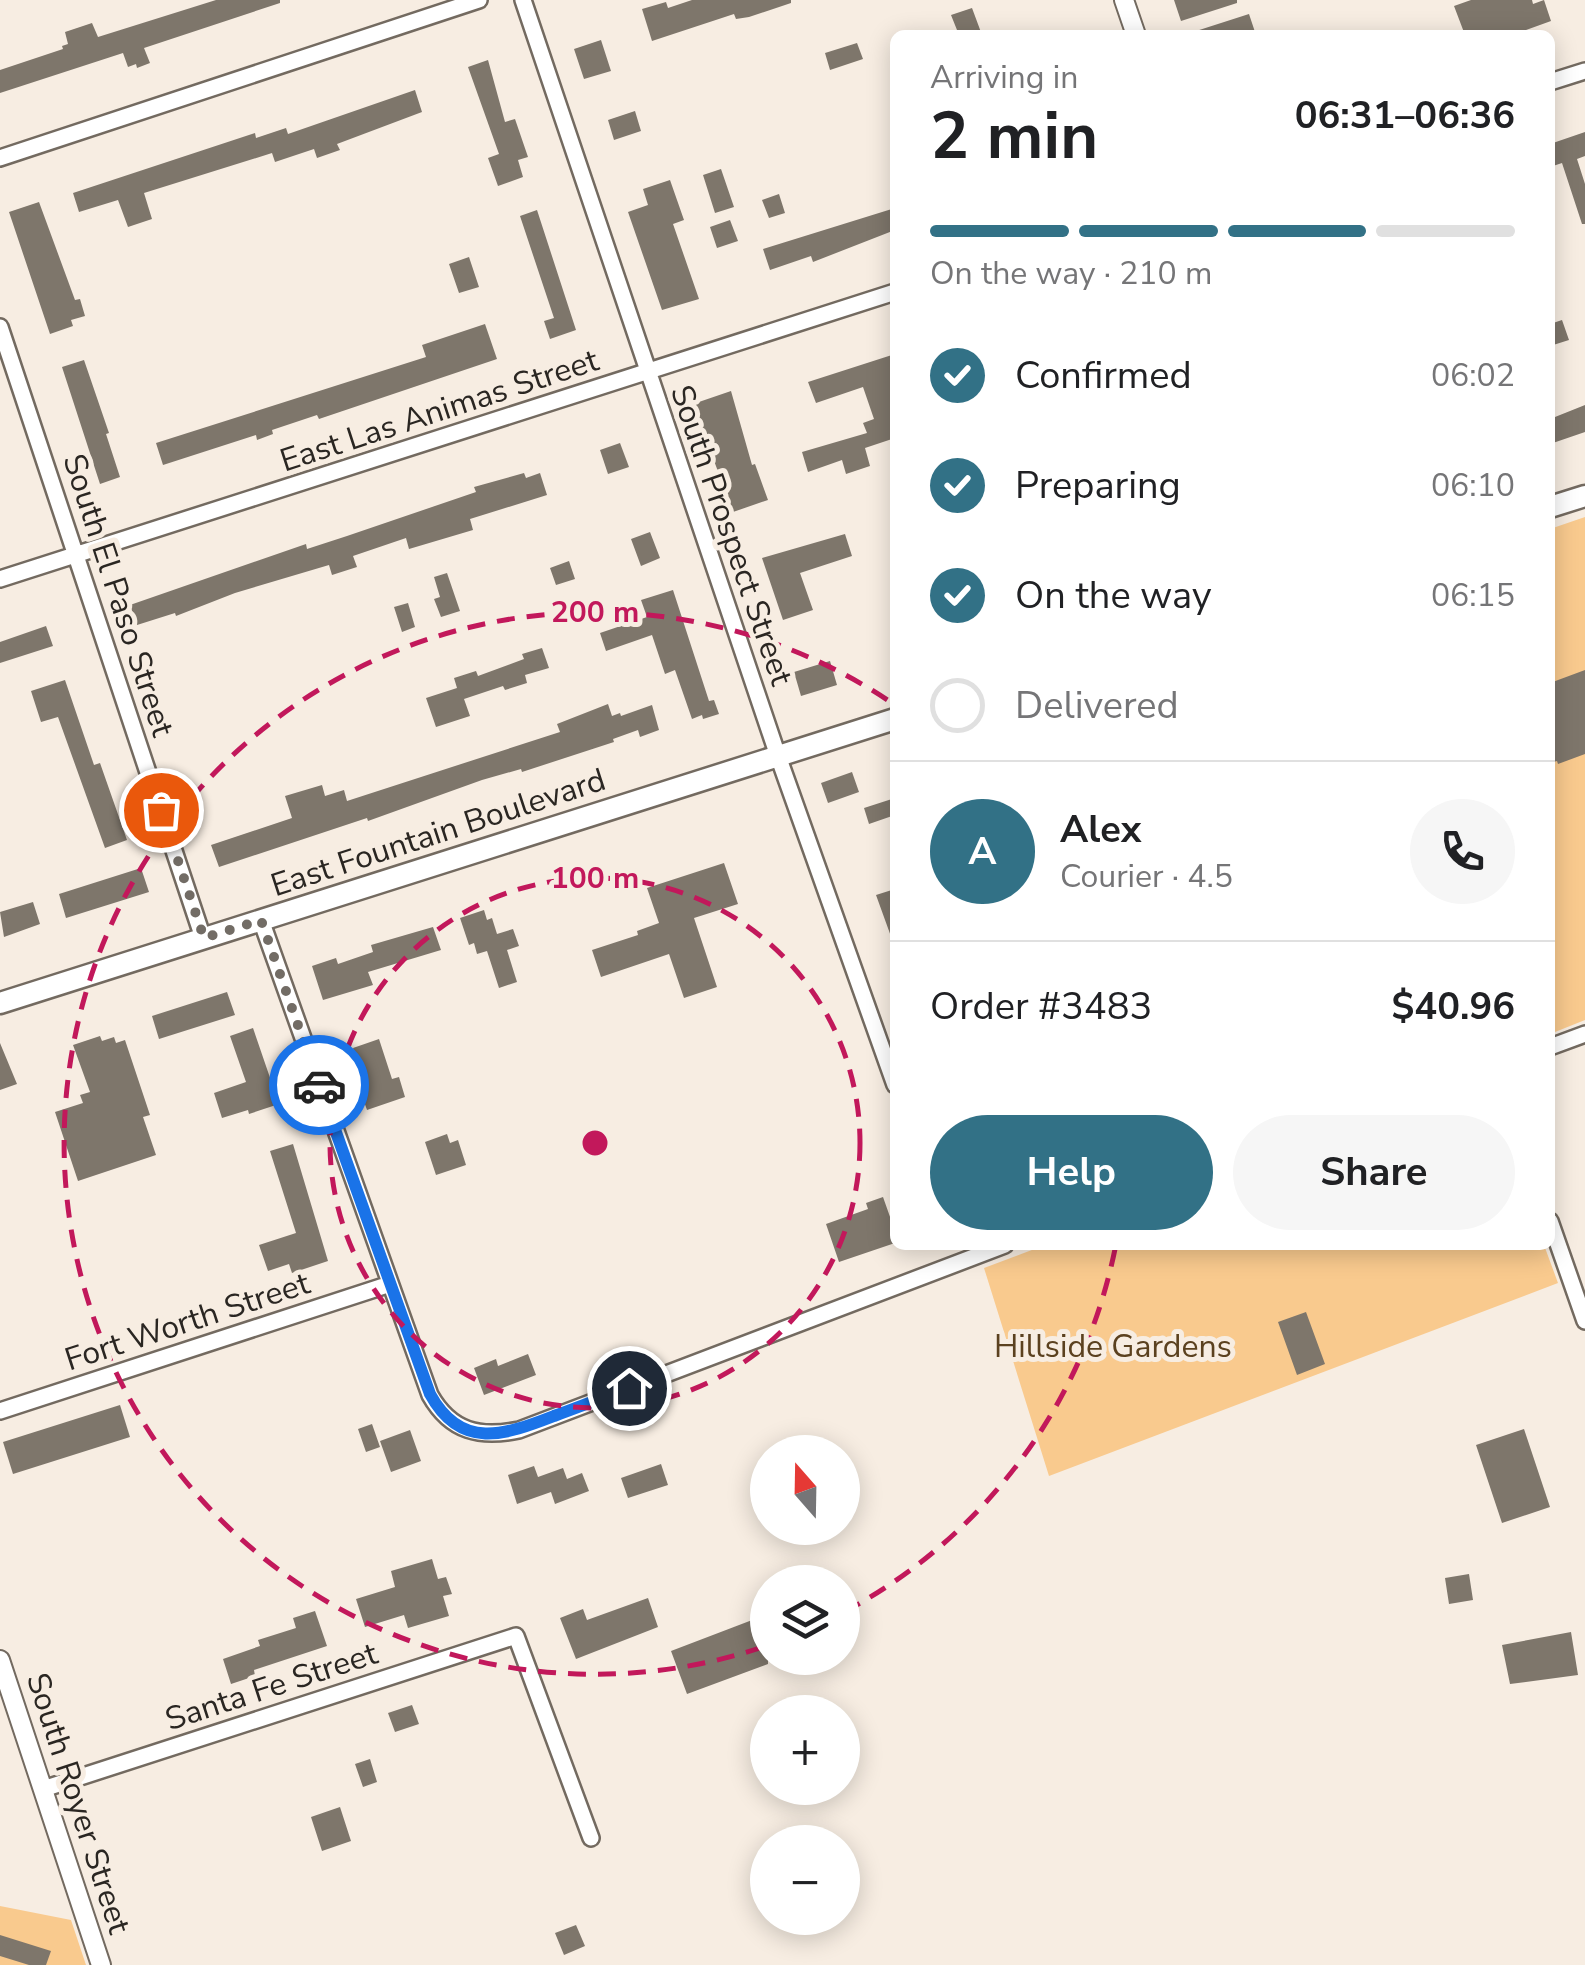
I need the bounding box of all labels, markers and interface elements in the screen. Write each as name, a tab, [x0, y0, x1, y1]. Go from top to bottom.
text: Arriving in	[930, 56, 1078, 99]
text: 06:31–06:36	[1295, 90, 1515, 141]
text: 2 min	[930, 92, 1098, 181]
text: On the way · 210 m	[930, 252, 1212, 295]
street label: East Las Animas Street	[275, 338, 605, 482]
icon: check	[930, 348, 985, 403]
text: Confirmed	[1015, 350, 1192, 401]
text: 06:02	[1431, 354, 1515, 397]
street label: South Prospect Street	[660, 379, 803, 692]
street label: South El Paso Street	[53, 448, 185, 743]
icon: check	[930, 458, 985, 513]
text: Preparing	[1015, 460, 1181, 511]
text: 06:10	[1431, 464, 1515, 507]
icon: check	[930, 568, 985, 623]
text: On the way	[1015, 570, 1211, 621]
text: 06:15	[1431, 574, 1515, 617]
text: 200 m	[551, 592, 639, 633]
text: Delivered	[1015, 680, 1179, 731]
street label: East Fountain Boulevard	[265, 758, 611, 907]
pin	[119, 768, 204, 853]
icon: bag	[134, 783, 189, 838]
button: phone	[1410, 799, 1515, 904]
text: Alex	[1060, 804, 1141, 855]
text: A	[968, 826, 997, 877]
text: Courier · 4.5	[1060, 855, 1233, 898]
text: 100 m	[551, 858, 639, 899]
text: Order #3483	[930, 981, 1152, 1032]
text: $40.96	[1392, 981, 1515, 1032]
courier	[269, 1035, 369, 1135]
icon: car	[292, 1058, 347, 1113]
button: Help	[930, 1115, 1213, 1230]
button: Share	[1233, 1115, 1515, 1230]
centre of rings	[577, 1125, 613, 1161]
street label: Fort Worth Street	[59, 1261, 316, 1381]
park label: Hillside Gardens	[994, 1325, 1232, 1368]
pin	[587, 1346, 672, 1431]
icon: home	[602, 1361, 657, 1416]
north arrow	[750, 1435, 860, 1545]
map controls	[750, 1435, 860, 1935]
button: layers	[750, 1565, 860, 1675]
street label: Santa Fe Street	[160, 1632, 383, 1741]
street label: South Royer Street	[16, 1667, 141, 1940]
button: +	[750, 1695, 860, 1805]
button: −	[750, 1825, 860, 1935]

